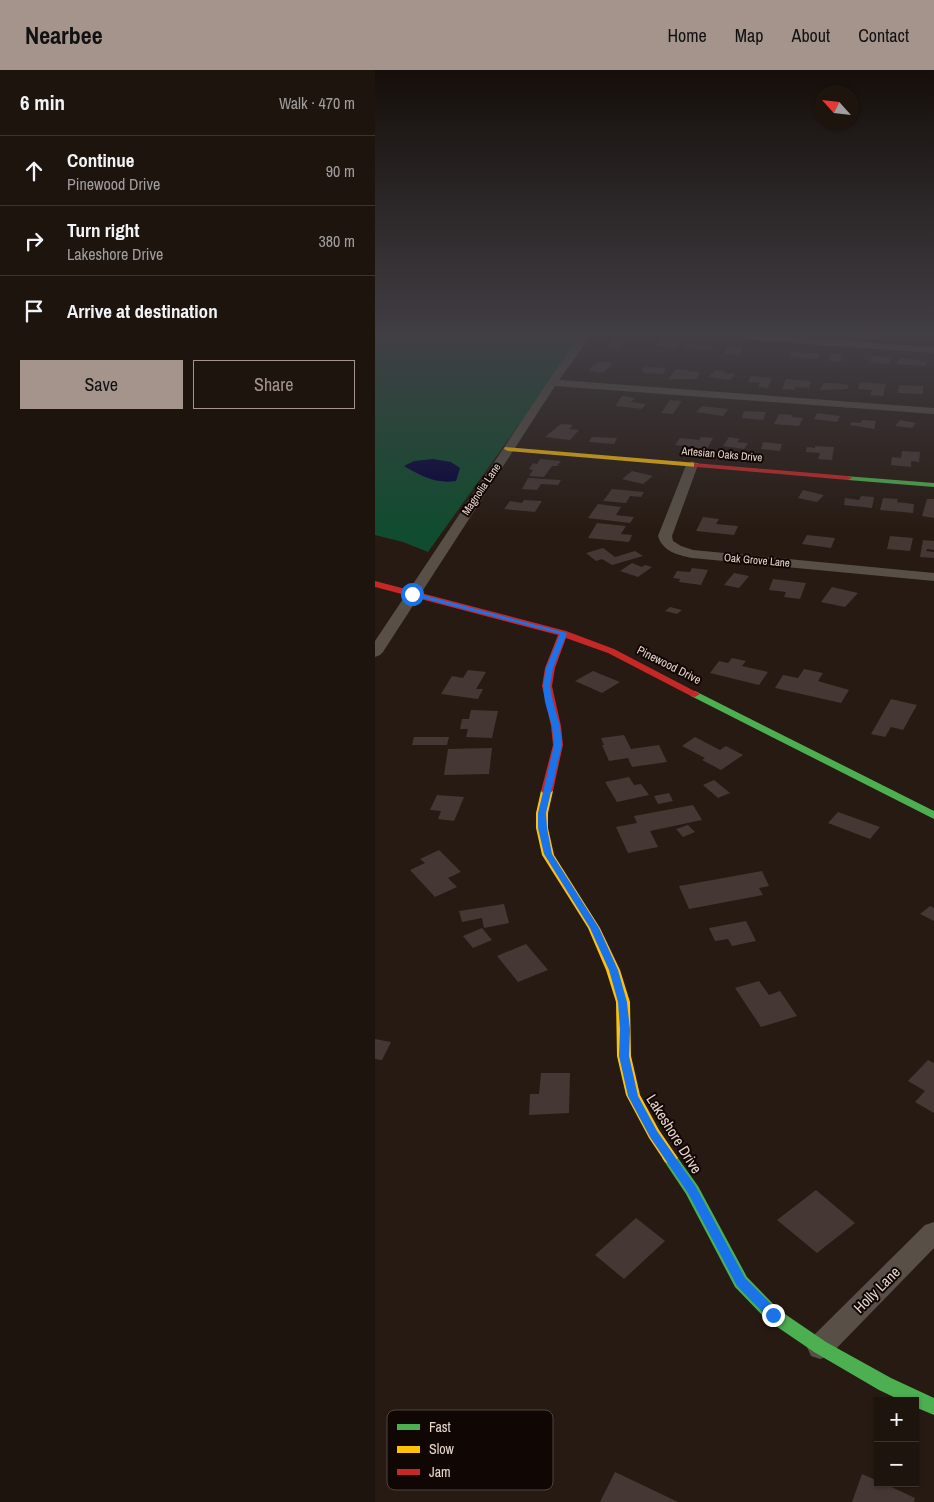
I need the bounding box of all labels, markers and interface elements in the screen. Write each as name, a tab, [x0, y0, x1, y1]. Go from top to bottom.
text: Nearbee	[25, 19, 103, 51]
text: Home	[667, 23, 707, 48]
text: Map	[735, 23, 764, 48]
text: About	[792, 23, 830, 48]
text: Contact	[858, 23, 909, 48]
north arrow	[814, 85, 859, 130]
text: 6 min	[20, 88, 65, 117]
text: Walk · 470 m	[279, 92, 355, 114]
text: Continue	[67, 147, 135, 173]
icon: ahead	[20, 157, 48, 185]
text: 90 m	[326, 160, 355, 182]
text: Pinewood Drive	[67, 173, 160, 195]
text: Turn right	[67, 217, 139, 243]
icon: right	[20, 227, 48, 255]
text: 380 m	[319, 230, 355, 252]
text: Lakeshore Drive	[67, 243, 163, 265]
icon: arrive	[20, 297, 48, 325]
text: Arrive at destination	[67, 298, 218, 324]
button: Save	[20, 360, 183, 409]
button: Share	[193, 360, 355, 409]
street label: Artesian Oaks Drive	[680, 443, 763, 465]
street label: Magnolia Lane	[459, 460, 503, 518]
street label: Oak Grove Lane	[723, 550, 791, 570]
route start	[401, 583, 424, 606]
street label: Pinewood Drive	[634, 642, 704, 688]
street label: Lakeshore Drive	[642, 1090, 707, 1178]
street label: Holly Lane	[849, 1262, 905, 1318]
route end	[762, 1304, 785, 1327]
map controls	[874, 1397, 919, 1487]
button: +	[874, 1397, 919, 1442]
legend	[387, 1410, 553, 1490]
text: Fast	[429, 1418, 451, 1436]
text: Slow	[429, 1440, 455, 1458]
button: −	[874, 1442, 919, 1487]
text: Jam	[429, 1463, 451, 1481]

